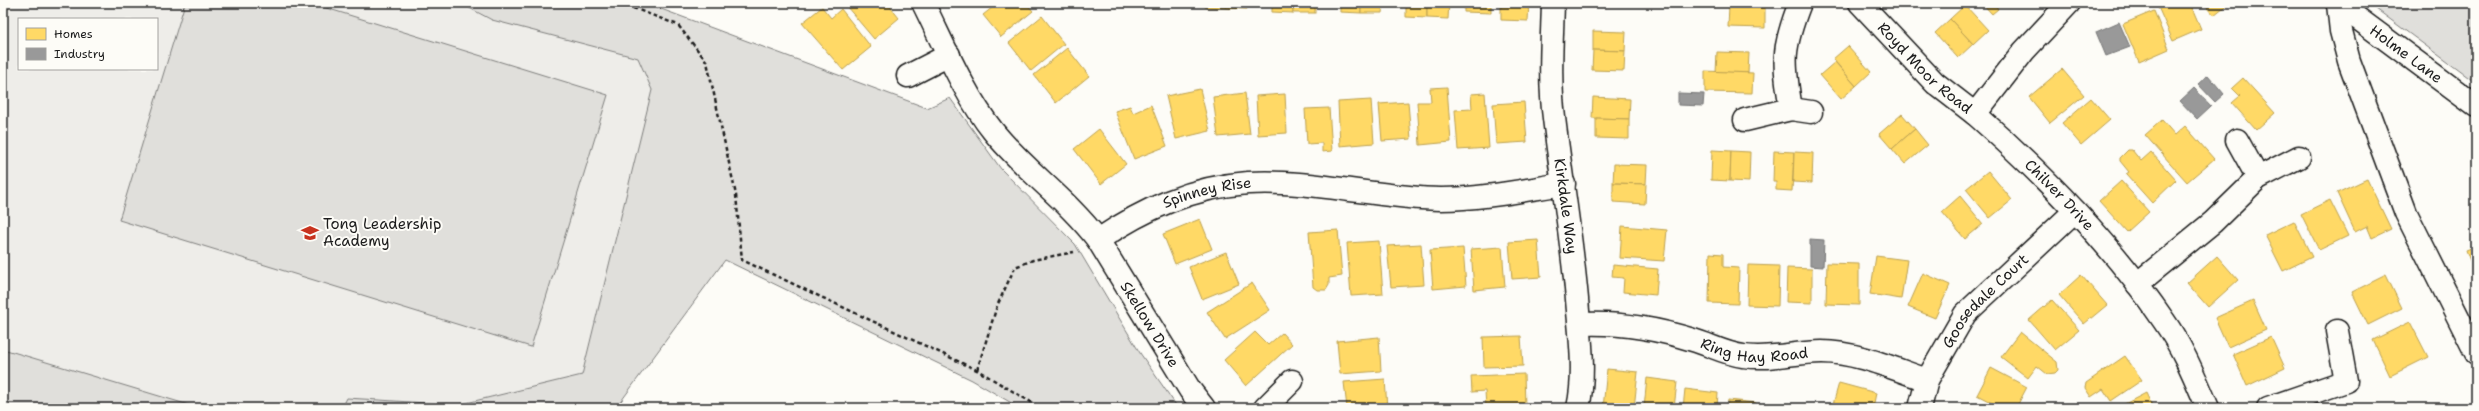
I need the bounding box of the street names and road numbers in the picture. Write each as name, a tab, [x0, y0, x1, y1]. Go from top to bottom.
street label: Royd Moor Road	[1873, 18, 1977, 118]
street label: Holme Lane	[2366, 21, 2447, 88]
street label: Chilver Drive	[2020, 155, 2098, 235]
street label: Kirkdale Way	[1549, 157, 1582, 255]
street label: Spinney Rise	[1160, 173, 1252, 213]
street label: Goosedale Court	[1937, 249, 2033, 352]
street label: Skellow Drive	[1116, 278, 1184, 371]
street label: Ring Hay Road	[1698, 333, 1809, 367]

